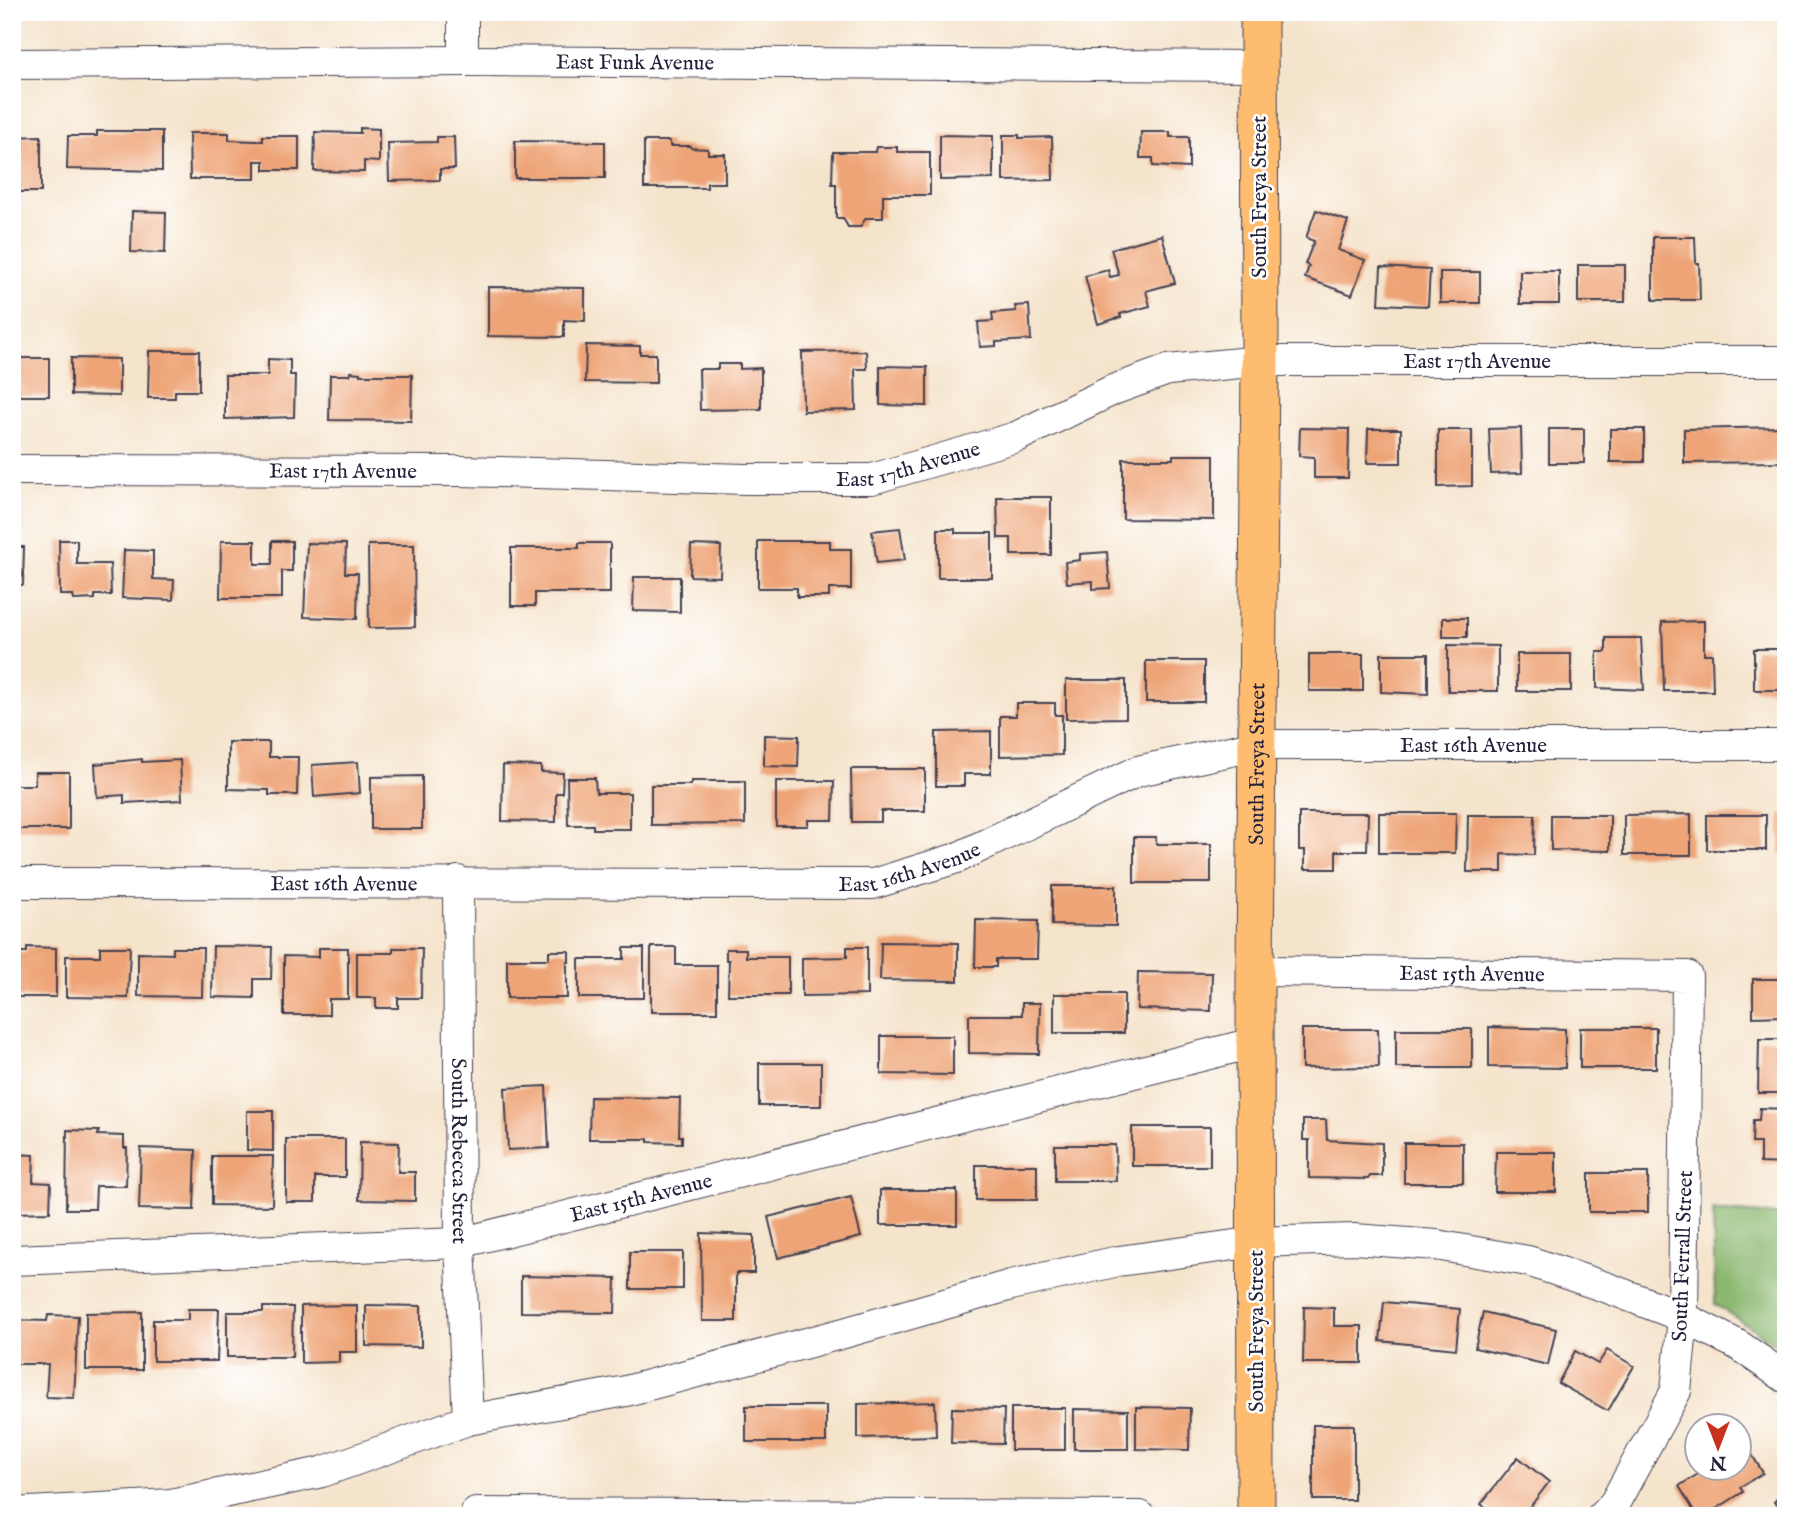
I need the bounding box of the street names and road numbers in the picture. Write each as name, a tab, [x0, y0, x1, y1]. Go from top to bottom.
street label: East Funk Avenue	[556, 50, 715, 78]
street label: South Freya Street	[1247, 116, 1274, 278]
street label: East 17th Avenue	[1403, 349, 1551, 376]
street label: East 17th Avenue	[836, 436, 984, 494]
street label: East 17th Avenue	[269, 459, 417, 486]
street label: South Freya Street	[1244, 683, 1272, 845]
street label: East 16th Avenue	[1400, 733, 1547, 760]
street label: East 16th Avenue	[839, 836, 986, 899]
street label: East 16th Avenue	[271, 871, 418, 898]
street label: East 15th Avenue	[1399, 961, 1545, 989]
street label: South Rebecca Street	[444, 1058, 472, 1244]
street label: East 15th Avenue	[568, 1168, 716, 1230]
street label: South Ferrall Street	[1667, 1170, 1700, 1342]
street label: South Freya Street	[1244, 1250, 1271, 1412]

